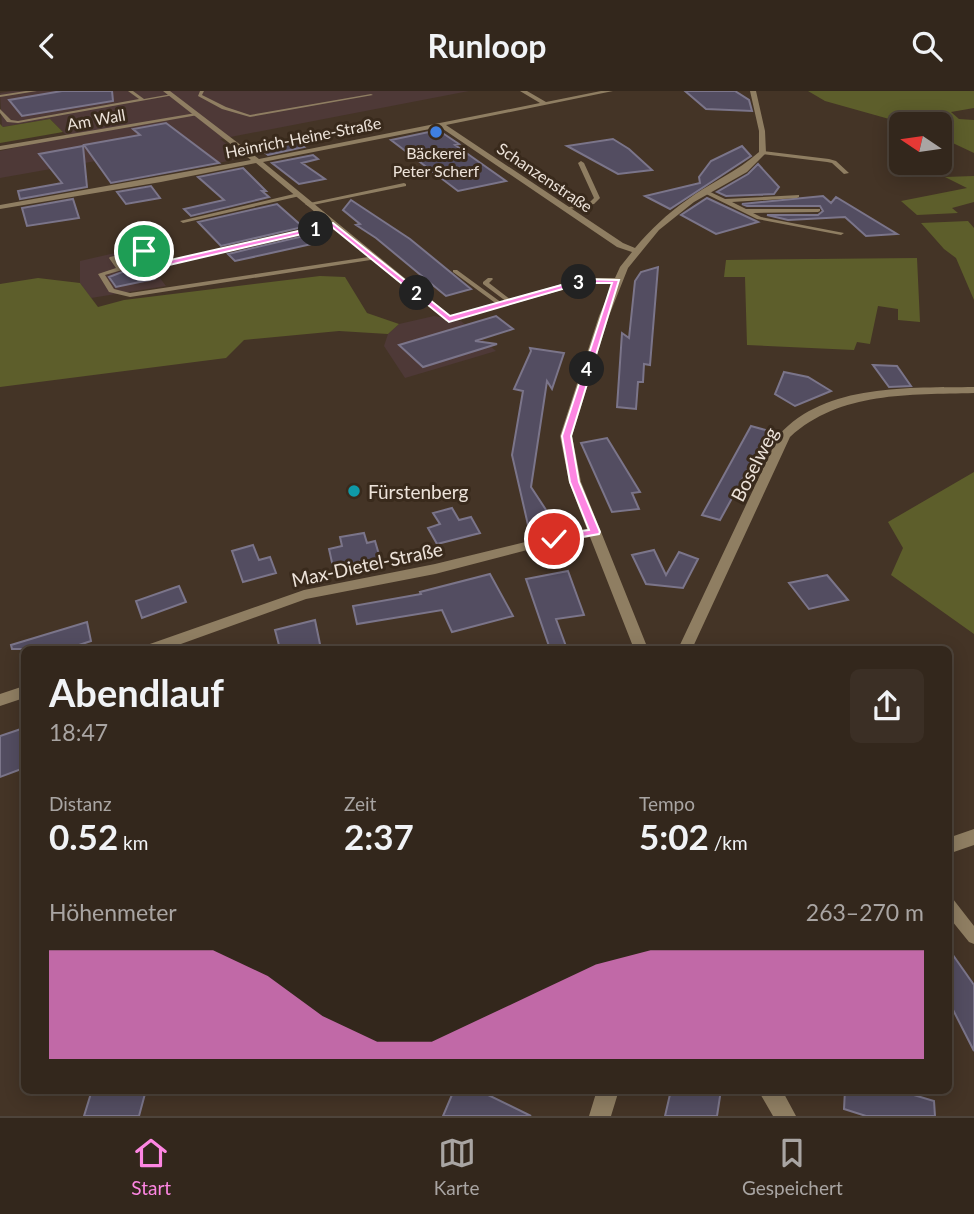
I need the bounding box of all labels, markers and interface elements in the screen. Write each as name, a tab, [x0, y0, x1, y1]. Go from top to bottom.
text: Runloop	[428, 26, 546, 65]
icon: back	[28, 27, 66, 65]
icon: search	[908, 27, 946, 65]
street label: Am Wall	[65, 105, 127, 133]
north arrow	[889, 112, 952, 175]
map controls	[889, 112, 952, 175]
street label: Heinrich-Heine-Straße	[223, 113, 383, 161]
marker: Bäckerei Peter Scherf	[428, 124, 444, 140]
street label: Schanzenstraße	[494, 138, 596, 216]
place label: Bäckerei Peter Scherf	[393, 143, 480, 180]
pin: 1	[298, 211, 334, 247]
text: 1	[310, 217, 321, 240]
pin	[114, 221, 174, 281]
icon: arrive	[125, 232, 163, 270]
pin: 3	[562, 265, 596, 299]
text: 3	[573, 270, 584, 293]
pin: 2	[400, 275, 434, 311]
text: 2	[411, 281, 422, 304]
pin: 4	[570, 351, 604, 387]
text: 4	[581, 357, 592, 380]
street label: Boselweg	[726, 423, 783, 505]
place label: Fürstenberg	[368, 480, 468, 503]
marker: Fürstenberg	[346, 483, 362, 499]
pin	[524, 509, 584, 569]
icon: check	[535, 520, 573, 558]
street label: Max-Dietel-Straße	[289, 537, 445, 591]
text: Abendlauf	[49, 669, 224, 715]
button: share	[850, 669, 924, 743]
text: 18:47	[49, 718, 108, 746]
text: Distanz	[49, 792, 112, 815]
text: Zeit	[344, 792, 376, 815]
text: Tempo	[639, 792, 695, 815]
text: 0.52	[49, 815, 118, 857]
text: 2:37	[344, 815, 414, 857]
text: 5:02	[639, 815, 709, 857]
text: km	[118, 831, 148, 854]
text: /km	[709, 831, 748, 854]
text: Höhenmeter	[49, 898, 177, 926]
text: 263–270 m	[806, 898, 924, 926]
tab: Start	[131, 1134, 171, 1199]
tab: Karte	[434, 1134, 479, 1199]
tab: Gespeichert	[742, 1134, 843, 1199]

